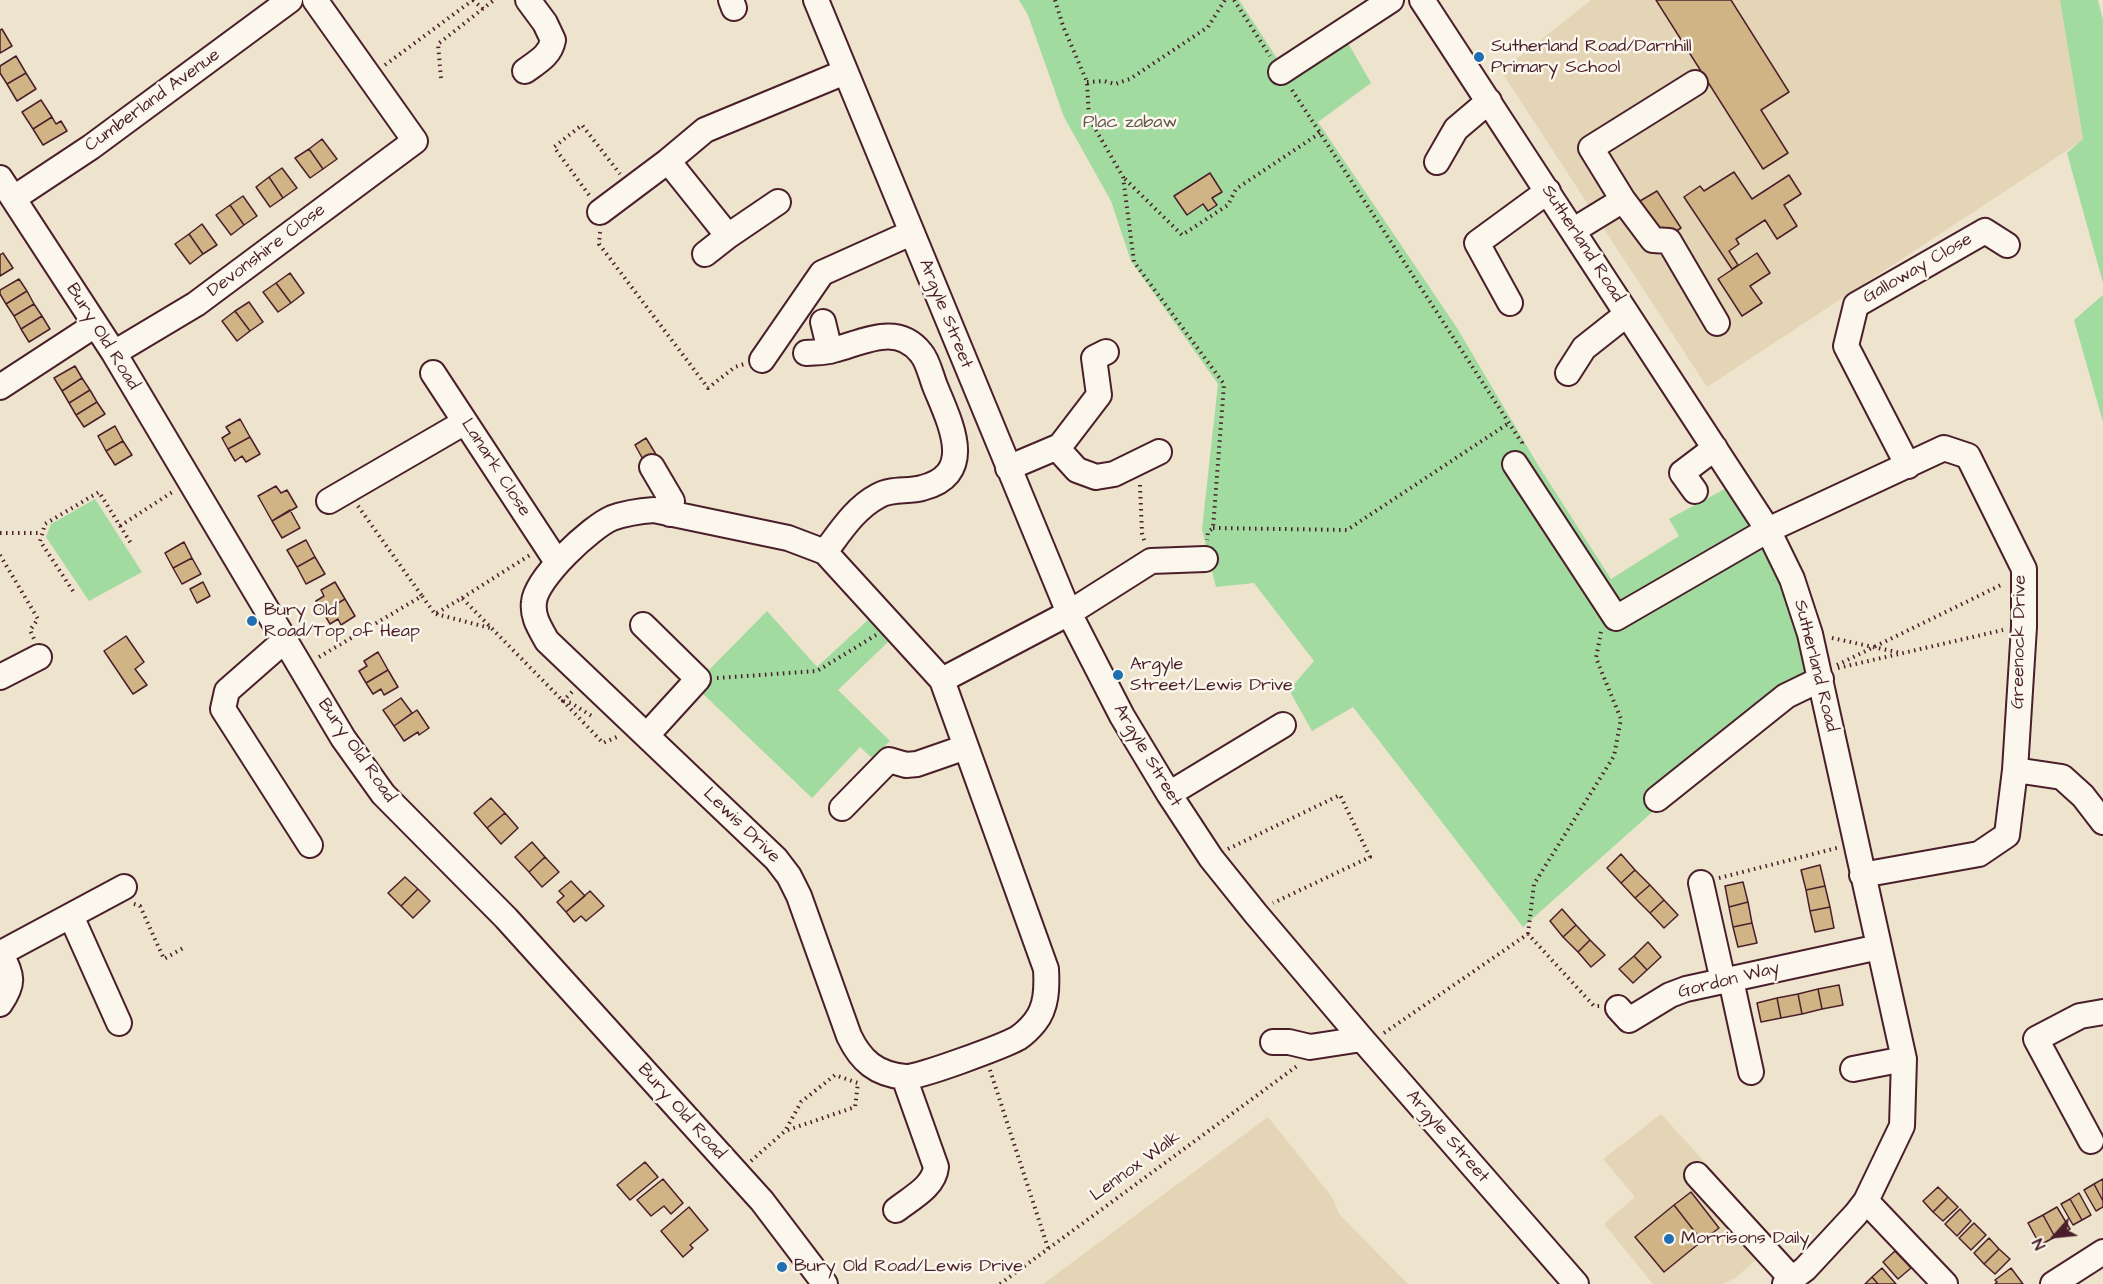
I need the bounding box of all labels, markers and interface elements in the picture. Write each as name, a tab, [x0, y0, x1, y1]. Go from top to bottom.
place label: Sutherland Road/Darnhill Primary School	[1491, 36, 1692, 78]
street label: Cumberland Avenue	[81, 45, 225, 157]
marker: Sutherland Road/Darnhill Primary School	[1472, 50, 1486, 64]
park label: Plac zabaw	[1083, 112, 1177, 134]
street label: Sutherland Road	[1536, 181, 1628, 307]
street label: Devonshire Close	[204, 200, 330, 302]
street label: Galloway Close	[1859, 229, 1977, 309]
street label: Argyle Street	[913, 256, 977, 372]
street label: Bury Old Road	[61, 280, 143, 394]
street label: Lanark Close	[455, 415, 535, 521]
street label: Greenock Drive	[2008, 575, 2032, 709]
street label: Sutherland Road	[1788, 598, 1842, 734]
place label: Bury Old Road/Top of Heap	[264, 600, 420, 642]
marker: Bury Old Road/Top of Heap	[245, 614, 259, 628]
place label: Argyle Street/Lewis Drive	[1130, 654, 1293, 696]
marker: Argyle Street/Lewis Drive	[1111, 668, 1125, 682]
street label: Bury Old Road	[312, 695, 400, 807]
street label: Argyle Street	[1108, 701, 1186, 811]
street label: Lewis Drive	[698, 784, 784, 868]
street label: Gordon Way	[1676, 958, 1782, 1004]
street label: Bury Old Road	[632, 1060, 730, 1164]
street label: Argyle Street	[1401, 1086, 1493, 1188]
street label: Lennox Walk	[1087, 1127, 1185, 1207]
north arrow	[2025, 1206, 2085, 1266]
place label: Morrisons Daily	[1681, 1228, 1809, 1250]
marker: Morrisons Daily	[1662, 1232, 1676, 1246]
text: N	[2027, 1235, 2051, 1254]
place label: Bury Old Road/Lewis Drive	[794, 1256, 1023, 1278]
marker: Bury Old Road/Lewis Drive	[775, 1260, 789, 1274]

